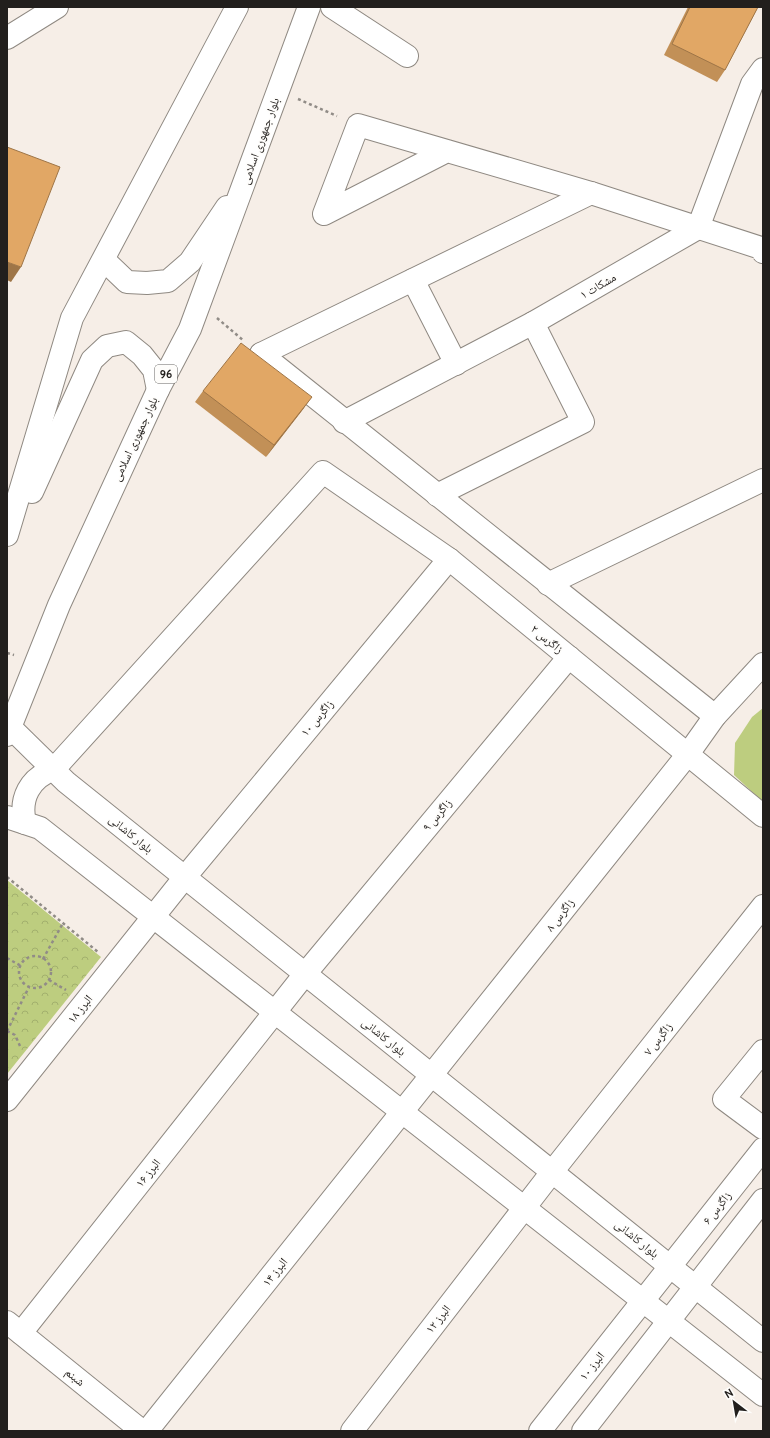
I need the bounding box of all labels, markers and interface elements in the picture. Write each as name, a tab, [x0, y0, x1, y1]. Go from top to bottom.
street label: بلوار جمهوری اسلامی	[237, 95, 283, 186]
street label: مشکات ۱	[577, 269, 619, 302]
road number: 96	[155, 365, 177, 383]
street label: بلوار جمهوری اسلامی	[108, 394, 161, 484]
street label: زاگرس ۲	[528, 621, 567, 656]
street label: زاگرس ۱۰	[297, 696, 336, 739]
street label: زاگرس ۹	[419, 795, 455, 834]
street label: بلوار کاشانی	[106, 811, 156, 856]
street label: زاگرس ۸	[542, 895, 577, 934]
street label: البرز ۱۸	[64, 991, 96, 1026]
street label: بلوار کاشانی	[359, 1014, 409, 1059]
street label: زاگرس ۷	[640, 1019, 675, 1058]
street label: البرز ۱۶	[132, 1155, 164, 1190]
street label: زاگرس ۶	[699, 1188, 734, 1227]
street label: بلوار کاشانی	[612, 1216, 662, 1261]
street label: البرز ۱۴	[259, 1254, 291, 1289]
street label: البرز ۱۲	[422, 1301, 454, 1336]
street label: البرز ۱۰	[576, 1348, 608, 1383]
street label: شبنم	[62, 1364, 88, 1390]
north arrow	[714, 1382, 754, 1422]
text: N	[722, 1385, 736, 1401]

